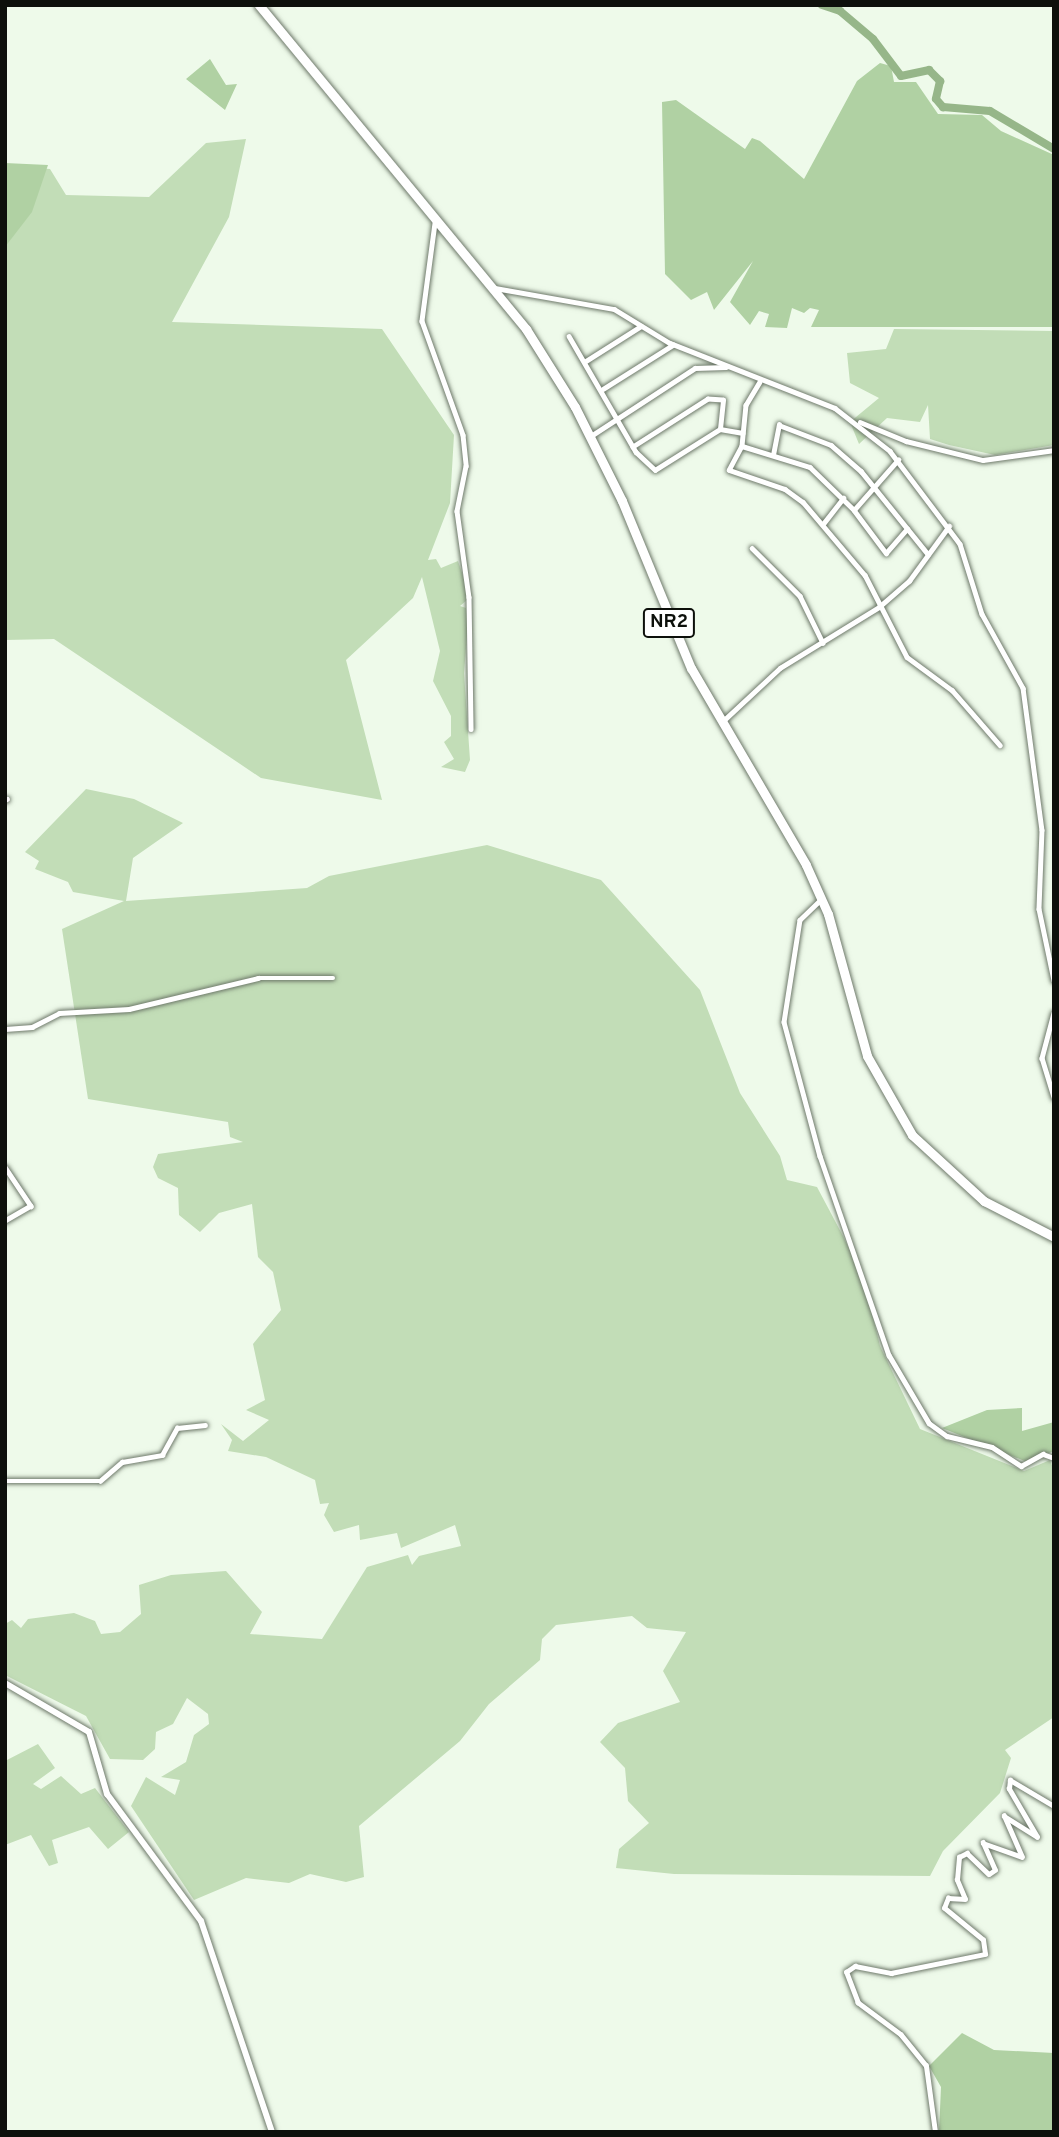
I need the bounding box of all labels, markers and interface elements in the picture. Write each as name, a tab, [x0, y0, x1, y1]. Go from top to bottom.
road number: NR2	[643, 608, 695, 638]

